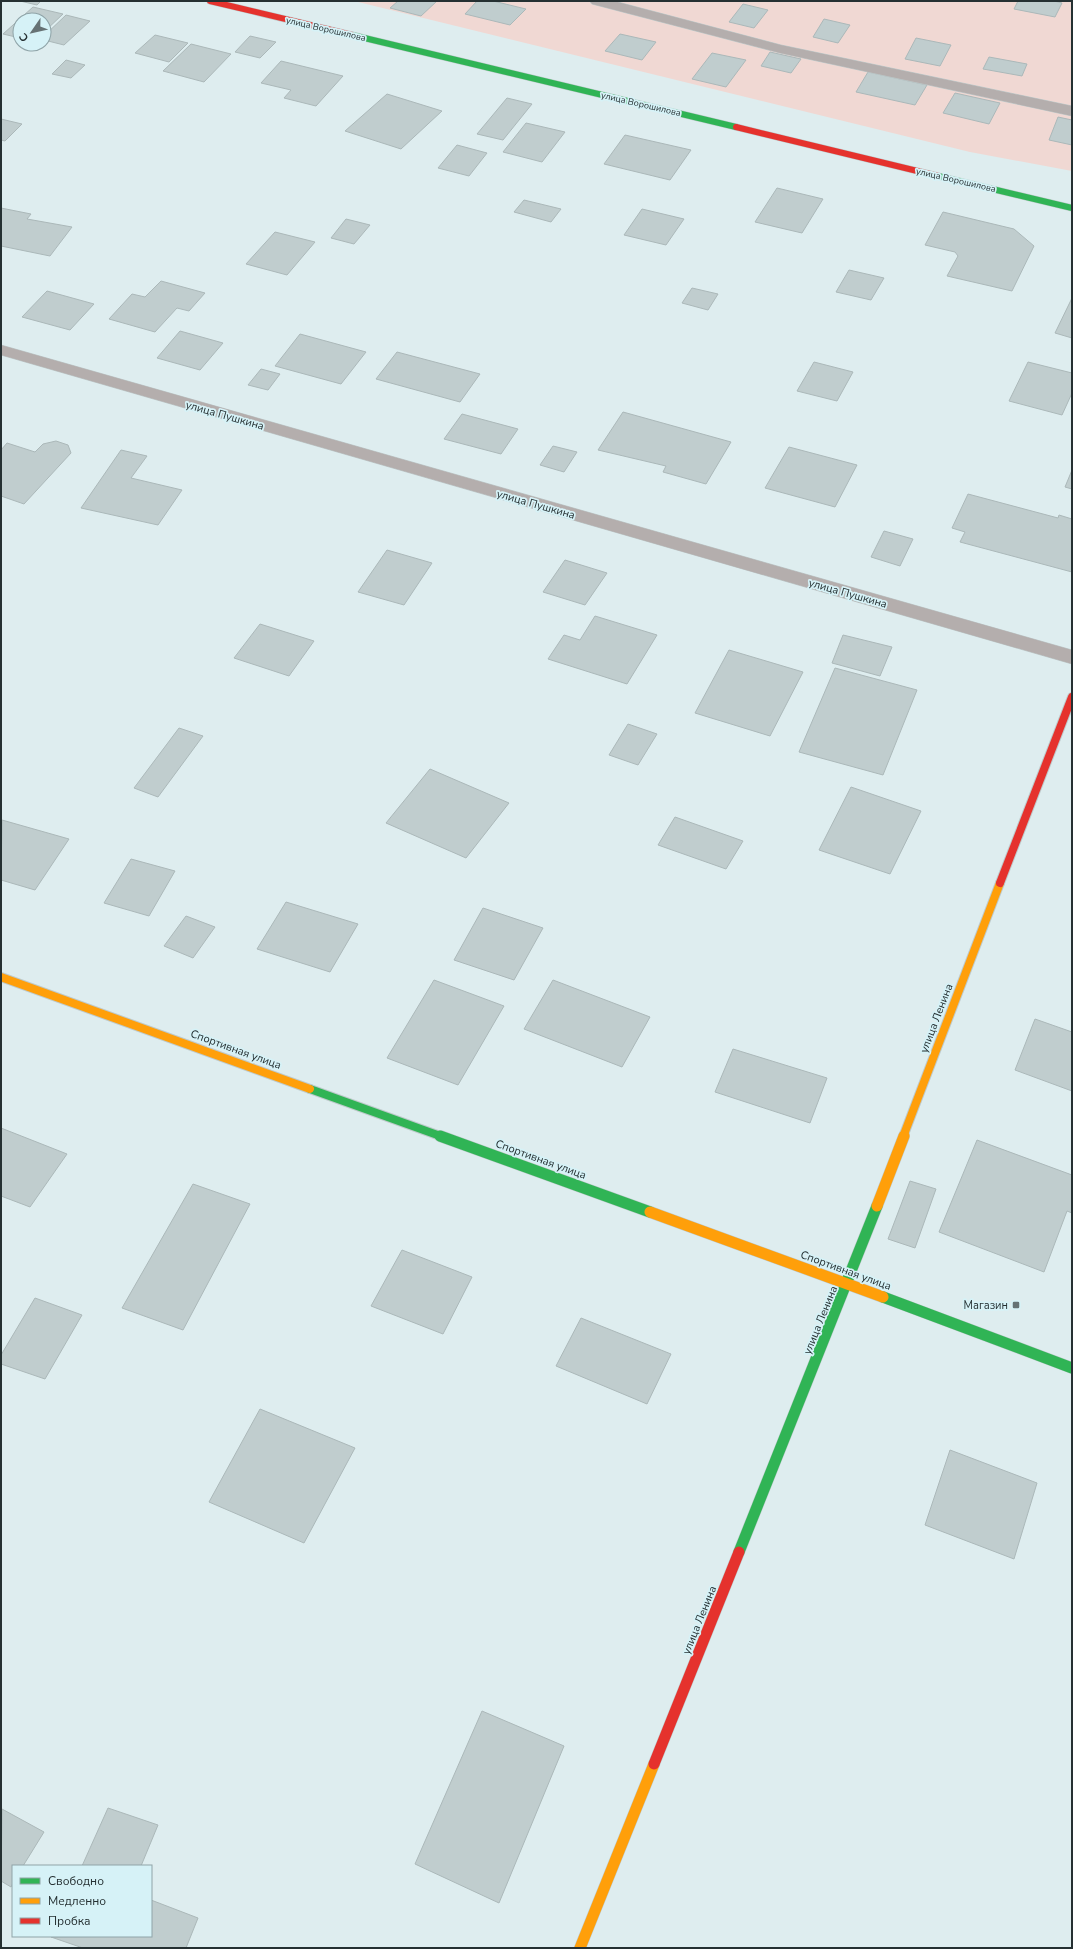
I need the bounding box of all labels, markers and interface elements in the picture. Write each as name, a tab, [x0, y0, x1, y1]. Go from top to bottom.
north arrow	[12, 12, 52, 52]
street label: улица Ворошилова	[285, 14, 367, 44]
text: С	[16, 30, 32, 45]
street label: улица Ворошилова	[600, 89, 682, 119]
street label: улица Ворошилова	[915, 165, 997, 195]
street label: улица Пушкина	[184, 397, 266, 434]
street label: улица Пушкина	[495, 486, 577, 523]
street label: улица Пушкина	[807, 575, 889, 612]
street label: улица Ленина	[916, 981, 957, 1055]
street label: Спортивная улица	[188, 1026, 283, 1073]
street label: Спортивная улица	[493, 1136, 588, 1183]
street label: Спортивная улица	[798, 1247, 893, 1294]
street label: улица Ленина	[800, 1284, 841, 1357]
place label: Магазин	[964, 1298, 1008, 1313]
marker: Магазин	[1011, 1300, 1021, 1310]
street label: улица Ленина	[679, 1584, 720, 1657]
legend	[12, 1865, 152, 1937]
text: Свободно	[48, 1873, 104, 1889]
text: Медленно	[48, 1893, 106, 1909]
text: Пробка	[48, 1913, 91, 1929]

